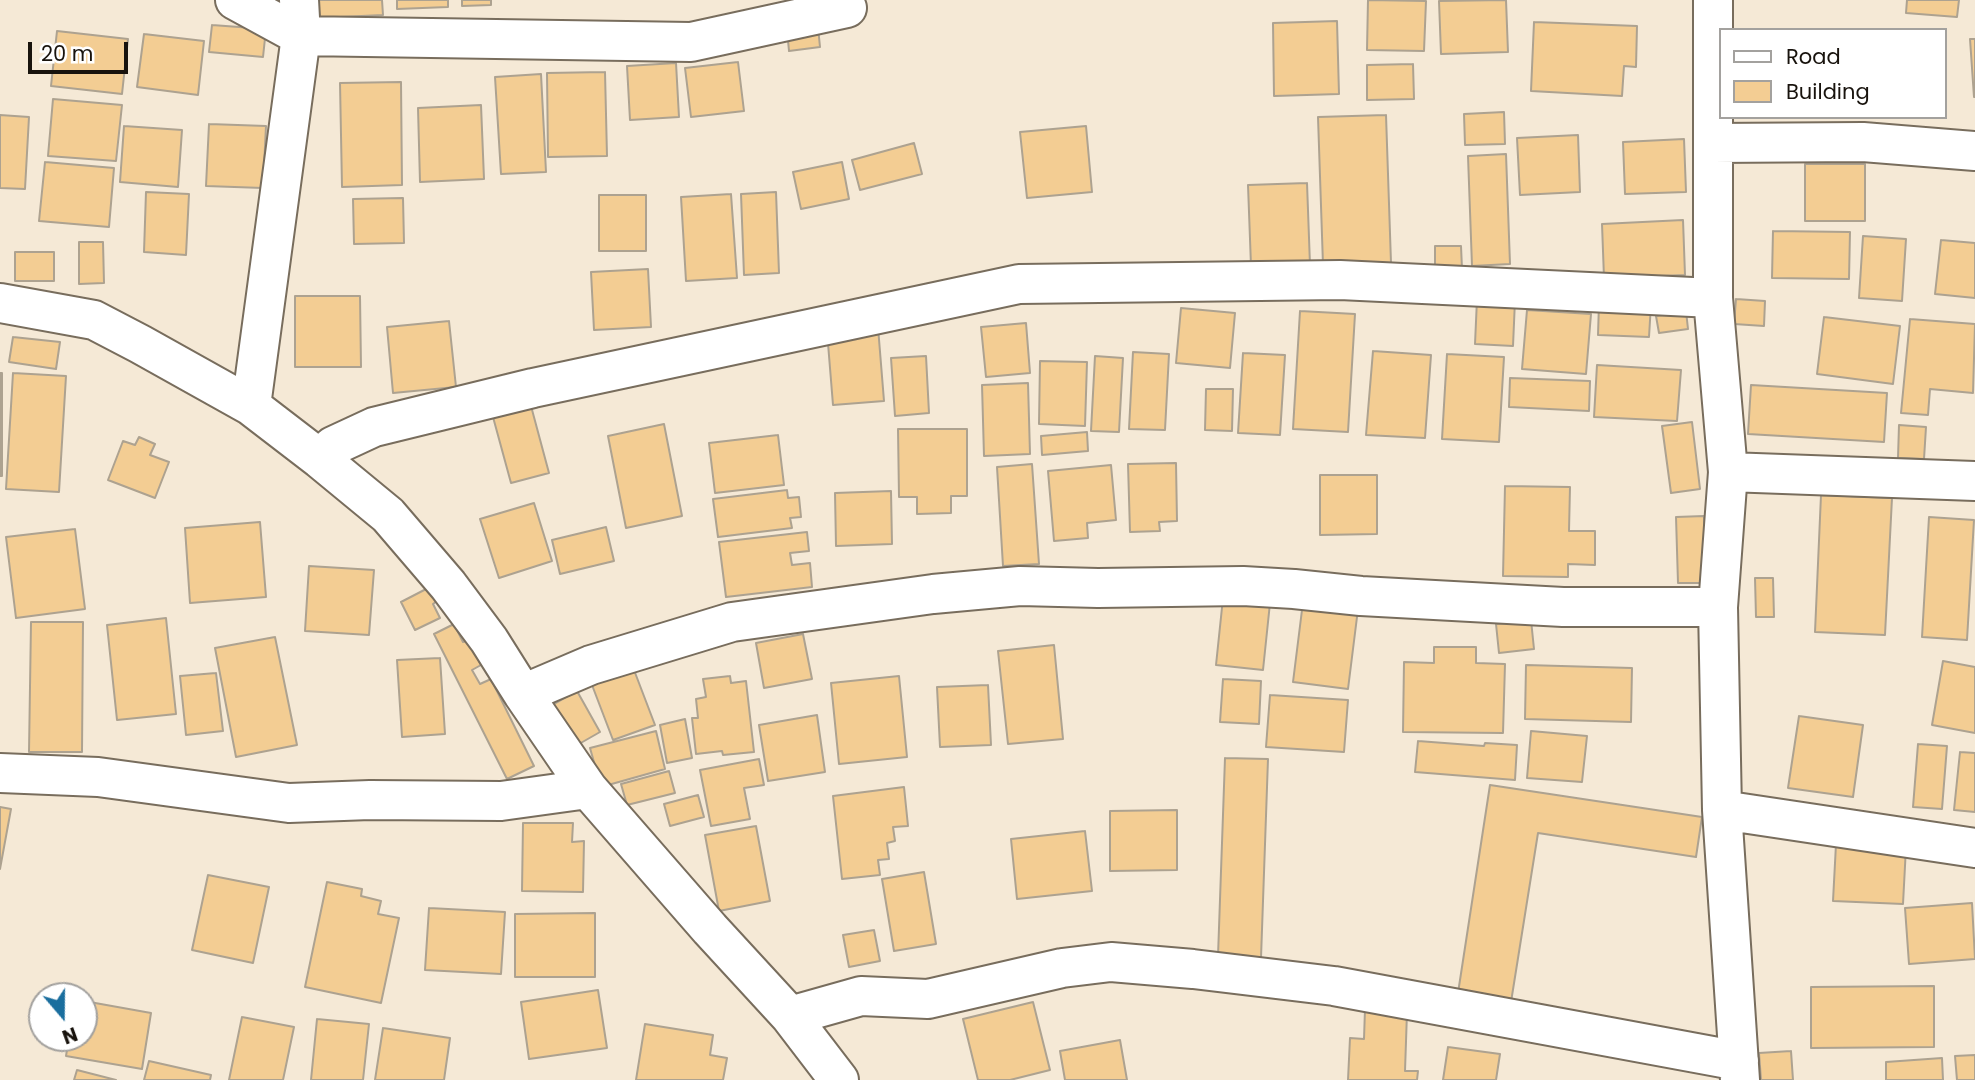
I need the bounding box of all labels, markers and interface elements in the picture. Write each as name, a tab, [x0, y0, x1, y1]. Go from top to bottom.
scale bar	[32, 28, 131, 72]
legend	[1720, 28, 1947, 119]
text: 20 m	[41, 39, 94, 68]
text: Road	[1786, 42, 1841, 71]
text: Building	[1786, 77, 1870, 106]
north arrow	[28, 982, 98, 1052]
text: N	[58, 1020, 81, 1050]

